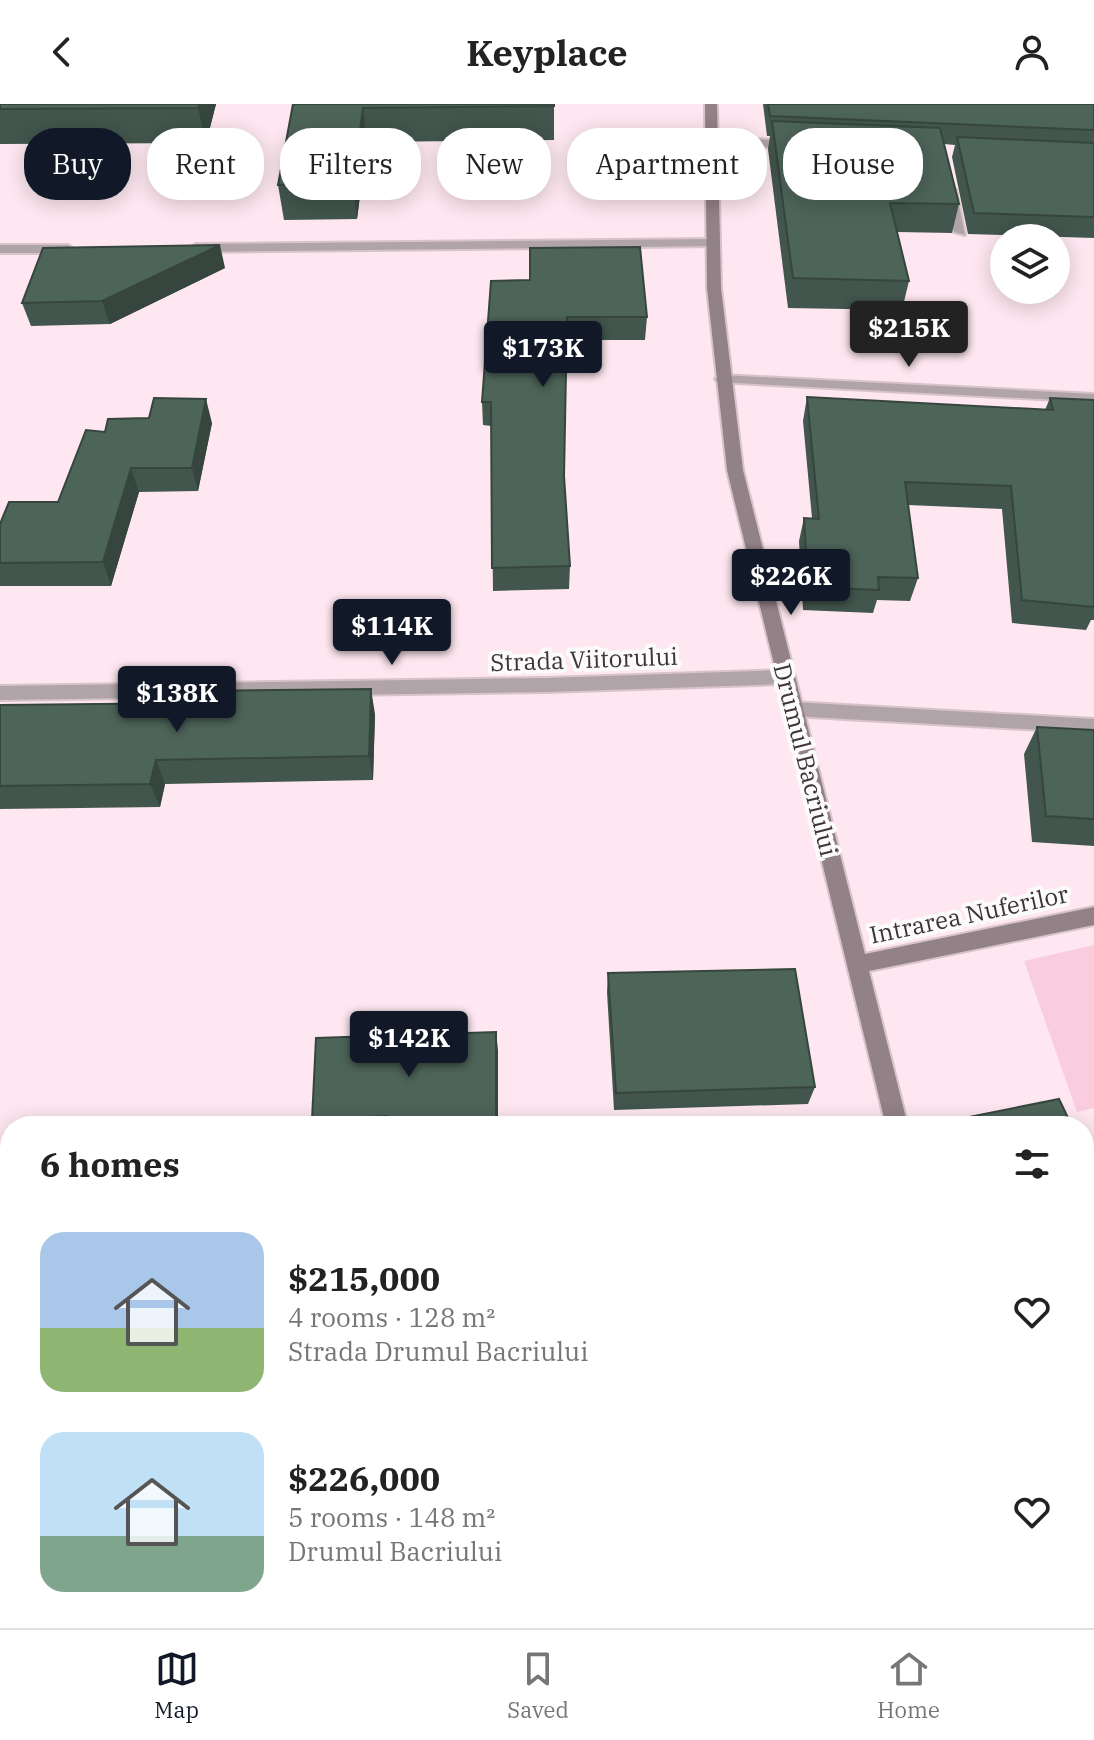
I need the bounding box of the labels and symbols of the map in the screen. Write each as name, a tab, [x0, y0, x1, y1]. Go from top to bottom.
pin: $215K	[853, 301, 965, 369]
pin: $173K	[487, 321, 599, 389]
pin: $226K	[735, 549, 847, 617]
pin: $114K	[336, 599, 448, 667]
street label: Strada Viitorului	[490, 640, 678, 678]
street label: Drumul Bacriului	[767, 660, 845, 860]
pin: $138K	[121, 666, 233, 734]
street label: Intrarea Nuferilor	[867, 877, 1071, 951]
pin: $142K	[353, 1011, 465, 1079]

